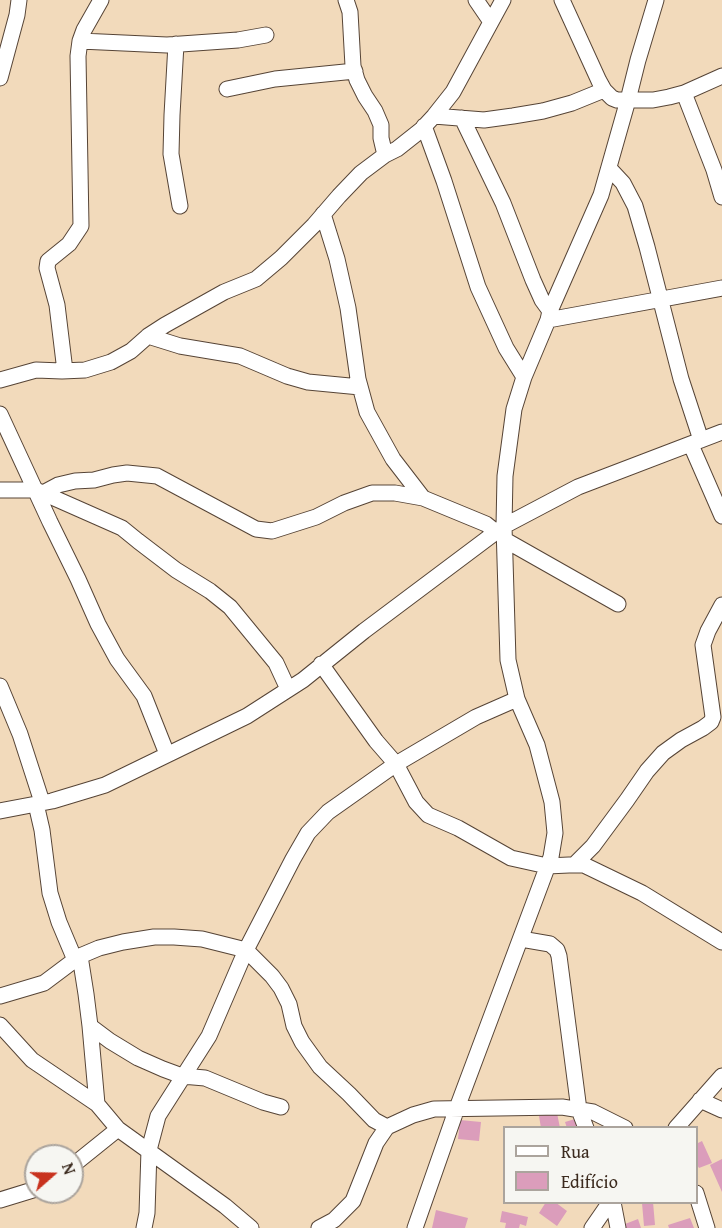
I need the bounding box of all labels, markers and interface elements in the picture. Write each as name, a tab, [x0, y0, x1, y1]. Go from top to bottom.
legend	[503, 1126, 698, 1204]
text: Rua	[561, 1138, 590, 1165]
north arrow	[24, 1144, 84, 1204]
text: N	[56, 1159, 82, 1178]
text: Edifício	[561, 1168, 618, 1195]

